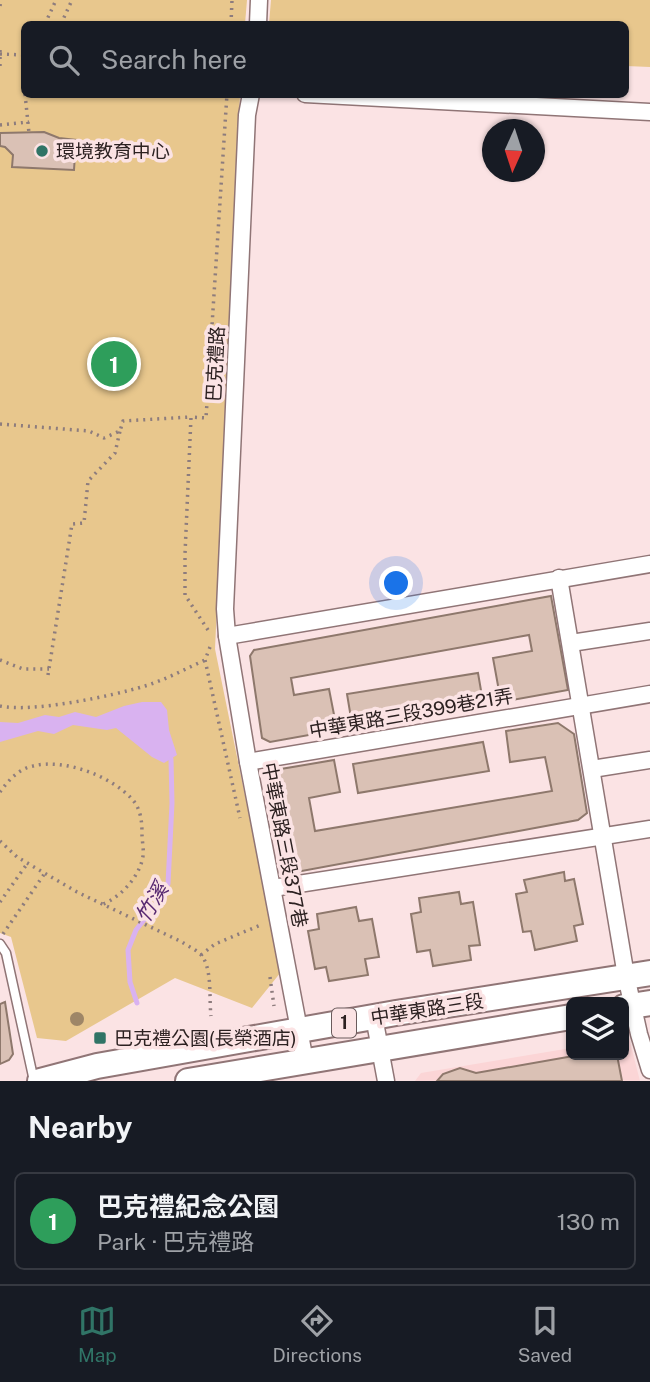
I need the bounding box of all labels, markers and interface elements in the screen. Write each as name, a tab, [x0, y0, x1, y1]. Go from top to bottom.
search box	[21, 21, 629, 98]
icon: search	[45, 41, 83, 79]
text: Search here	[101, 44, 247, 75]
north arrow	[482, 119, 545, 182]
place label: 環境教育中心	[56, 140, 170, 162]
marker: 環境教育中心	[34, 143, 50, 159]
street label: 巴克禮路	[202, 325, 228, 403]
pin: 1	[91, 338, 137, 390]
your location	[379, 566, 413, 600]
street label: 中華東路三段399巷21弄	[307, 684, 515, 742]
street label: 中華東路三段377巷	[258, 761, 312, 929]
water label: 竹溪	[130, 876, 175, 927]
street label: 中華東路三段	[369, 989, 485, 1029]
map controls	[566, 997, 629, 1060]
button: layers	[566, 997, 629, 1060]
road number: 1	[332, 1008, 356, 1038]
place label: 巴克禮公園(長榮酒店)	[114, 1027, 297, 1049]
marker: 巴克禮公園(長榮酒店)	[92, 1030, 108, 1046]
text: Nearby	[28, 1109, 132, 1145]
text: 巴克禮紀念公園	[97, 1191, 279, 1222]
text: 1	[48, 1208, 58, 1235]
text: 130 m	[557, 1208, 620, 1235]
text: Park · 巴克禮路	[97, 1228, 254, 1255]
tab: Map	[78, 1302, 117, 1366]
tab: Directions	[273, 1302, 362, 1366]
tab: Saved	[518, 1302, 572, 1366]

